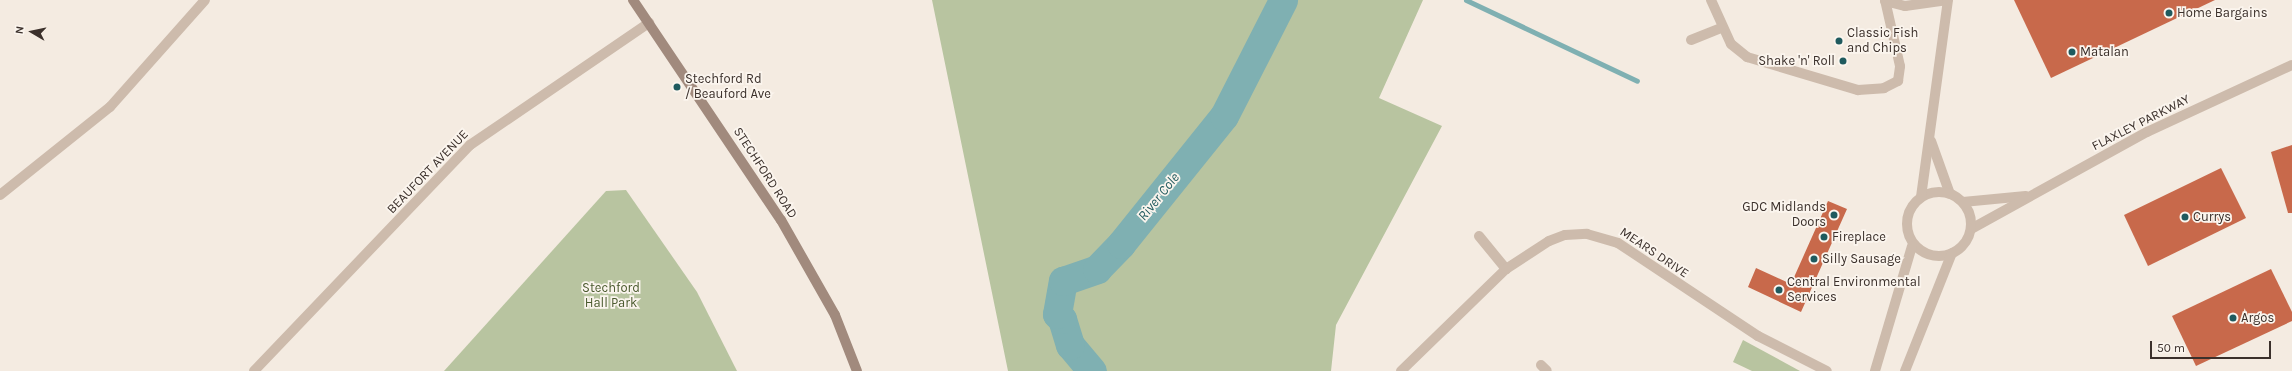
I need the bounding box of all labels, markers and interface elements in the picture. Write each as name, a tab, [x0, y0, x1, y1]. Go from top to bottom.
place label: Home Bargains	[2177, 5, 2267, 21]
marker: Home Bargains	[2164, 8, 2174, 18]
north arrow	[12, 12, 52, 52]
text: N	[13, 25, 27, 35]
place label: Classic Fish and Chips	[1847, 26, 1918, 57]
marker: Classic Fish and Chips	[1834, 36, 1844, 46]
place label: Matalan	[2080, 44, 2129, 60]
marker: Matalan	[2067, 47, 2077, 57]
place label: Shake 'n' Roll	[1758, 53, 1835, 69]
marker: Shake 'n' Roll	[1838, 56, 1848, 66]
place label: Stechford Rd / Beauford Ave	[685, 72, 771, 103]
marker: Stechford Rd / Beauford Ave	[672, 82, 682, 92]
street label: FLAXLEY PARKWAY	[2089, 92, 2193, 154]
street label: STECHFORD ROAD	[730, 124, 800, 222]
street label: BEAUFORT AVENUE	[384, 127, 472, 217]
water label: River Cole	[1135, 170, 1183, 224]
place label: GDC Midlands Doors	[1742, 200, 1826, 231]
place label: Currys	[2193, 209, 2231, 225]
marker: GDC Midlands Doors	[1829, 210, 1839, 220]
marker: Currys	[2180, 212, 2190, 222]
street label: MEARS DRIVE	[1617, 224, 1691, 282]
place label: Fireplace	[1832, 229, 1886, 245]
marker: Fireplace	[1819, 232, 1829, 242]
place label: Silly Sausage	[1822, 251, 1901, 267]
marker: Silly Sausage	[1809, 254, 1819, 264]
place label: Central Environmental Services	[1787, 275, 1921, 306]
park label: Stechford Hall Park	[582, 281, 640, 312]
marker: Central Environmental Services	[1774, 285, 1784, 295]
place label: Argos	[2241, 310, 2274, 326]
marker: Argos	[2228, 313, 2238, 323]
scale bar	[2152, 333, 2273, 359]
text: 50 m	[2157, 341, 2185, 355]

